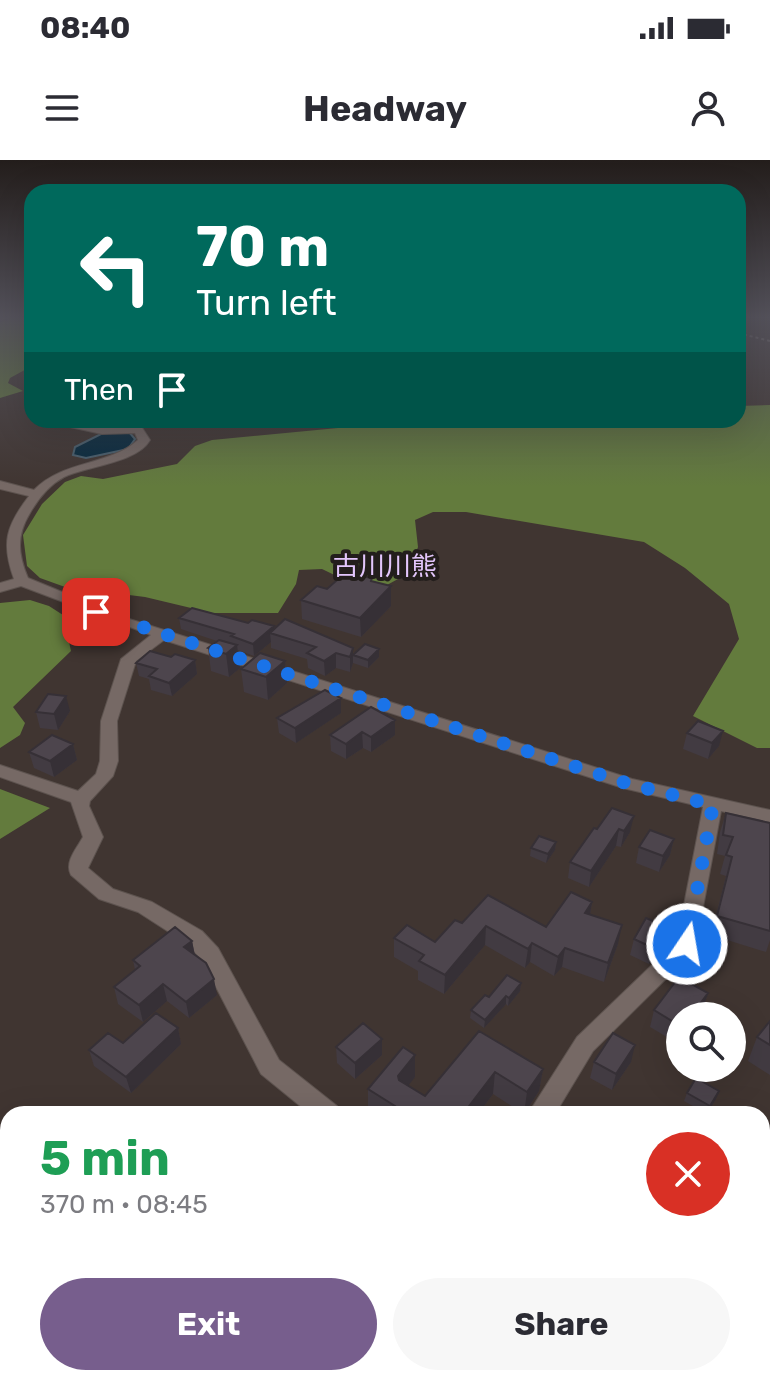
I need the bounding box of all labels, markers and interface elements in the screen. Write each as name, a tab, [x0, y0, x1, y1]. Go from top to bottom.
text: 08:40	[40, 10, 130, 46]
icon: menu	[40, 86, 84, 130]
icon: person	[686, 86, 730, 130]
text: Headway	[303, 87, 467, 130]
text: 70 m	[196, 214, 329, 280]
icon: left	[64, 216, 168, 320]
text: Turn left	[196, 281, 337, 324]
icon: arrive	[150, 368, 194, 412]
text: Then	[64, 372, 134, 408]
district label: 古川川熊	[333, 551, 437, 582]
pin	[62, 578, 130, 646]
icon: arrive	[74, 590, 118, 634]
position arrow	[645, 902, 729, 986]
map controls	[666, 1002, 746, 1082]
button: search	[666, 1002, 746, 1082]
text: 5 min	[40, 1130, 170, 1187]
button: close	[646, 1132, 730, 1216]
text: 370 m · 08:45	[40, 1189, 208, 1220]
button: Exit	[40, 1278, 377, 1370]
button: Share	[393, 1278, 730, 1370]

